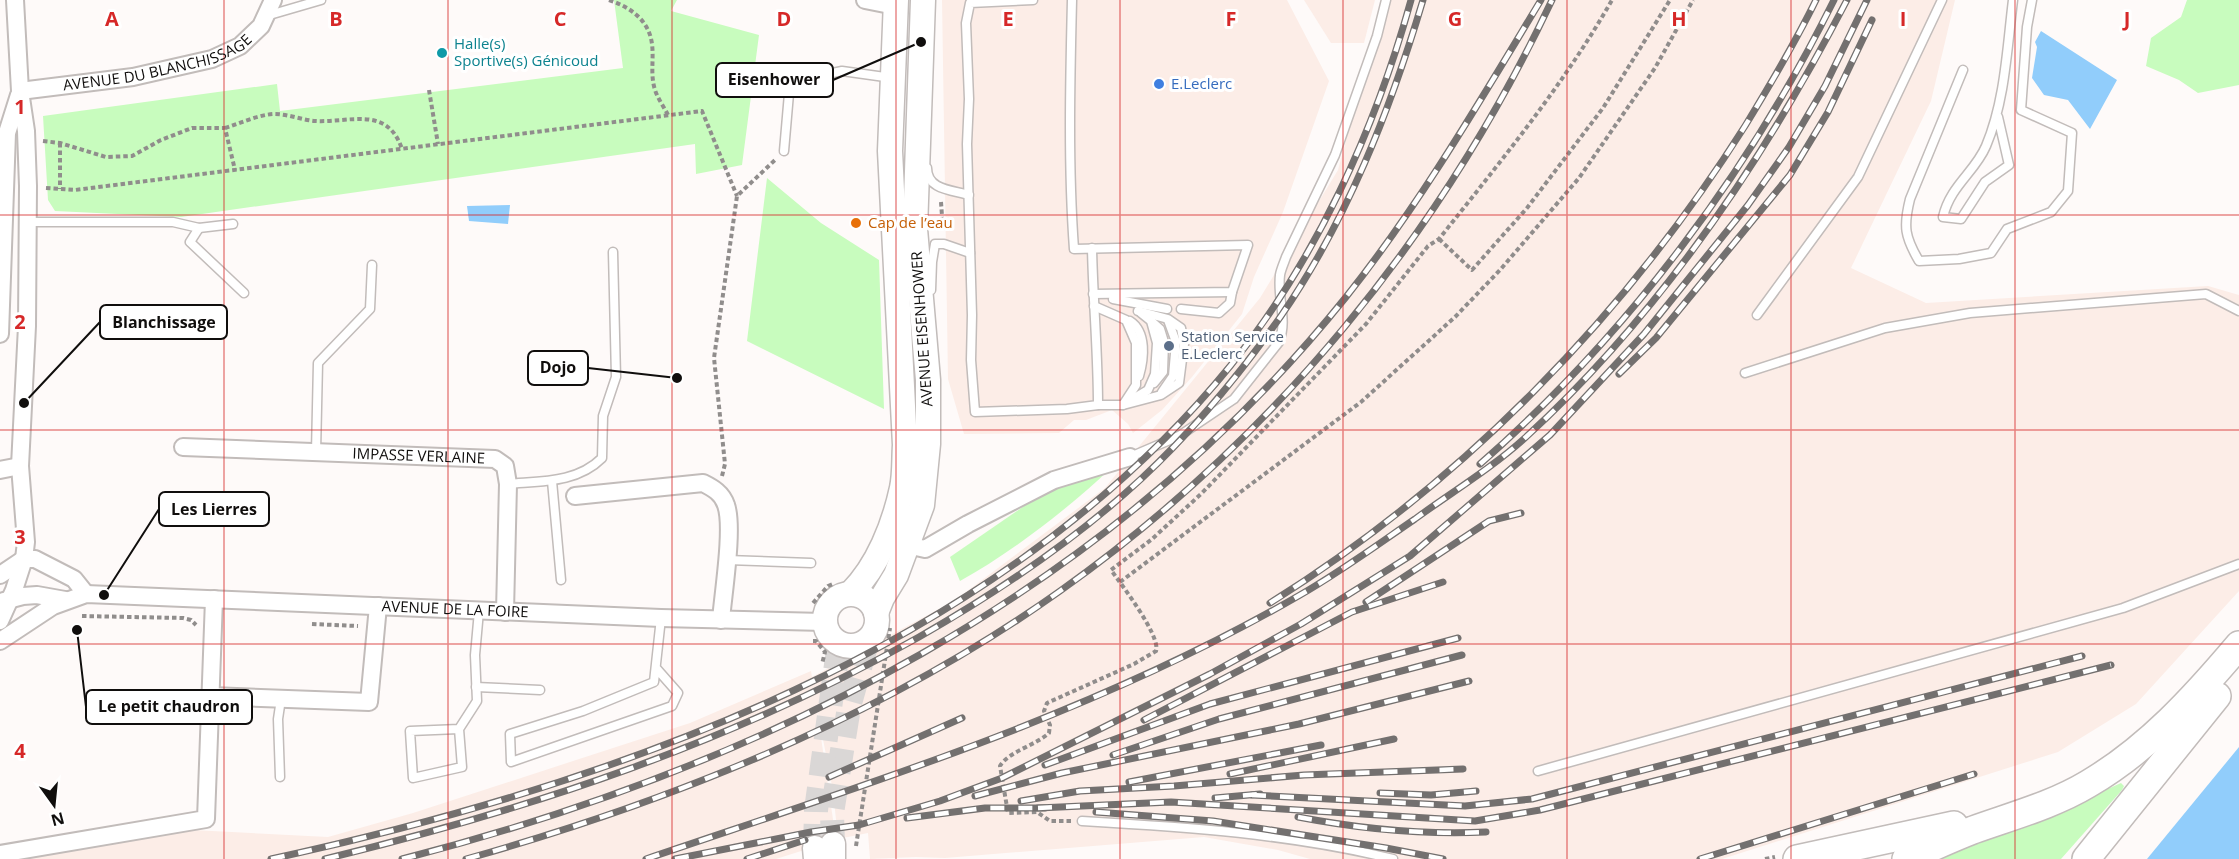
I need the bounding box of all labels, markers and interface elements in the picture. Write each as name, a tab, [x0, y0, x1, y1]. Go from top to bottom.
text: A	[105, 5, 119, 32]
text: B	[329, 5, 343, 32]
text: C	[554, 5, 567, 32]
text: D	[777, 5, 791, 32]
text: E	[1002, 5, 1014, 32]
text: F	[1226, 5, 1236, 32]
text: G	[1448, 5, 1462, 32]
text: H	[1671, 5, 1687, 32]
text: I	[1900, 5, 1906, 32]
text: J	[2122, 5, 2130, 32]
street label: AVENUE DU BLANCHISSAGE	[62, 29, 256, 95]
place label: Halle(s) Sportive(s) Génicoud	[454, 33, 598, 70]
marker: Halle(s) Sportive(s) Génicoud	[435, 46, 449, 60]
callout: Eisenhower	[716, 63, 833, 97]
text: Eisenhower	[728, 68, 820, 90]
place label: E.Leclerc	[1171, 73, 1232, 93]
marker: E.Leclerc	[1152, 77, 1166, 91]
text: 1	[14, 93, 26, 120]
place label: Cap de l’eau	[868, 212, 953, 232]
marker: Cap de l’eau	[849, 216, 863, 230]
street label: AVENUE EISENHOWER	[906, 250, 936, 407]
callout: Blanchissage	[100, 305, 227, 339]
text: 2	[14, 308, 26, 335]
text: Blanchissage	[112, 311, 216, 333]
place label: Station Service E.Leclerc	[1181, 326, 1284, 363]
marker: Station Service E.Leclerc	[1162, 339, 1176, 353]
callout: Dojo	[528, 351, 588, 385]
text: Dojo	[540, 356, 576, 378]
street label: IMPASSE VERLAINE	[352, 443, 486, 468]
callout: Les Lierres	[159, 492, 269, 526]
text: Les Lierres	[171, 498, 257, 520]
text: 3	[14, 523, 26, 550]
street label: AVENUE DE LA FOIRE	[381, 595, 529, 621]
callout: Le petit chaudron	[86, 690, 252, 724]
text: Le petit chaudron	[98, 695, 240, 717]
text: 4	[14, 737, 26, 764]
north arrow	[24, 775, 84, 835]
text: N	[49, 807, 67, 832]

